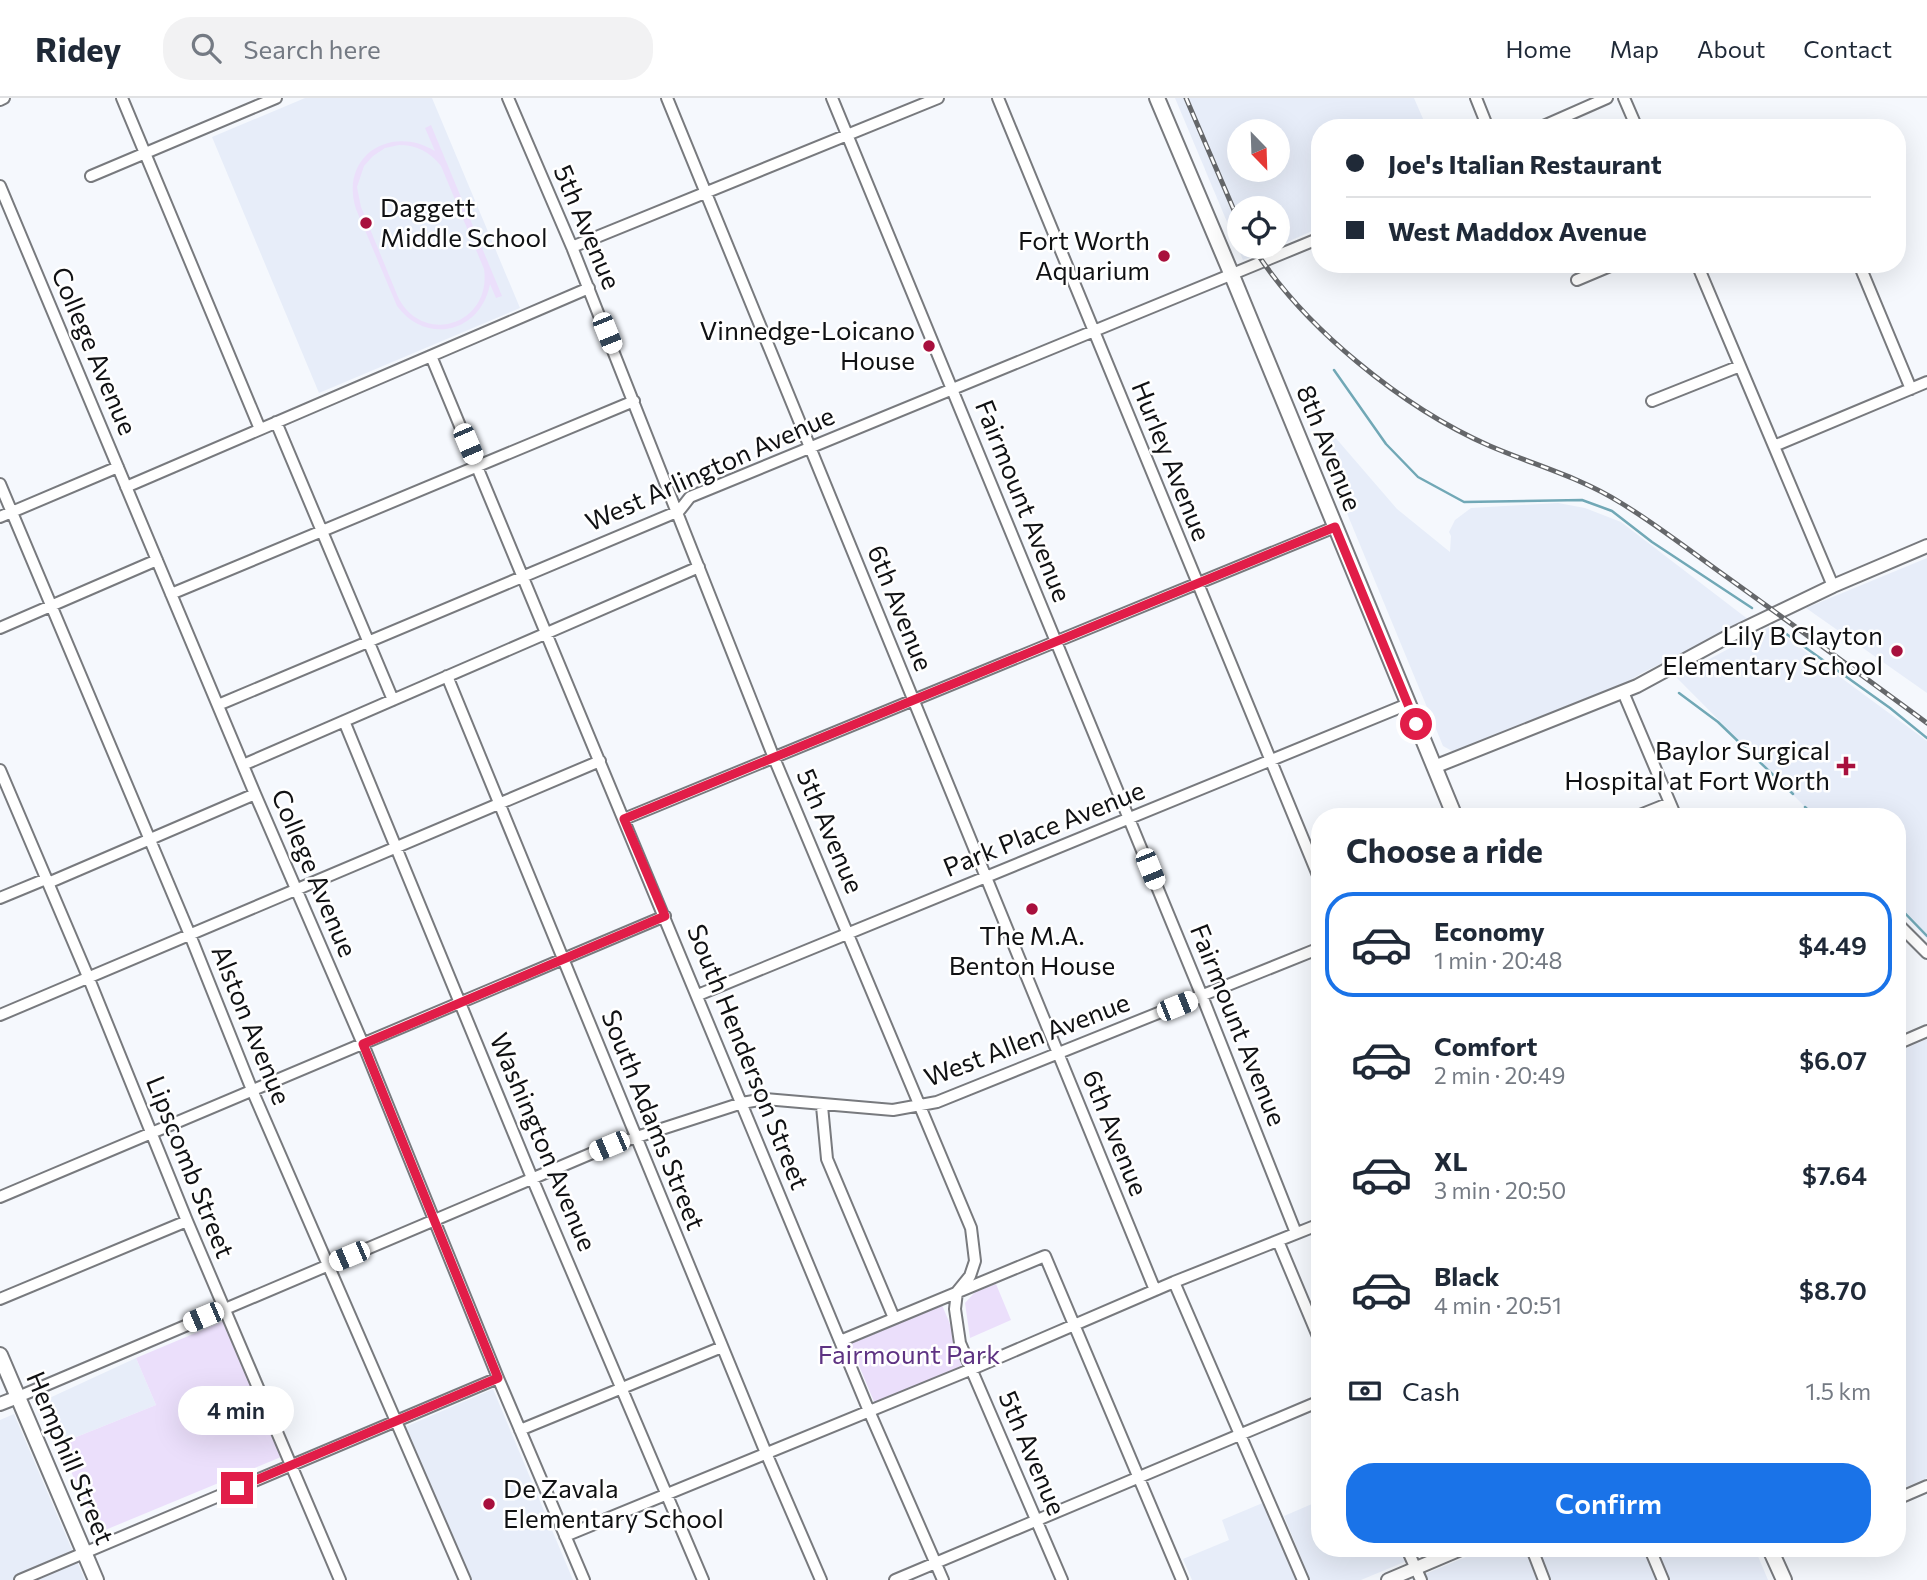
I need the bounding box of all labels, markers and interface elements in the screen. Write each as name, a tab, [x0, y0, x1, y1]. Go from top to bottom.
search box	[163, 17, 653, 80]
text: Ridey	[35, 28, 121, 69]
icon: search	[187, 29, 225, 67]
text: Search here	[243, 33, 381, 64]
text: Home	[1506, 34, 1572, 63]
text: Map	[1610, 34, 1659, 63]
text: About	[1697, 34, 1765, 63]
text: Contact	[1803, 34, 1892, 63]
north arrow	[1227, 119, 1290, 182]
map controls	[1227, 119, 1290, 259]
text: Joe's Italian Restaurant	[1388, 148, 1662, 179]
street label: 5th Avenue	[548, 160, 628, 293]
place label: Daggett Middle School	[380, 191, 548, 252]
button: locate	[1227, 196, 1290, 259]
marker: Daggett Middle School	[358, 215, 374, 231]
text: West Maddox Avenue	[1388, 215, 1647, 246]
place label: Fort Worth Aquarium	[1018, 224, 1150, 285]
marker: Fort Worth Aquarium	[1156, 248, 1172, 264]
street label: College Avenue	[46, 262, 145, 439]
car	[590, 310, 625, 356]
place label: Vinnedge-Loicano House	[699, 314, 915, 375]
marker: Vinnedge-Loicano House	[921, 338, 937, 354]
street label: Hurley Avenue	[1126, 376, 1219, 545]
street label: 8th Avenue	[1291, 380, 1370, 515]
street label: Fairmount Avenue	[970, 395, 1079, 606]
street label: West Arlington Avenue	[580, 399, 839, 536]
car	[451, 421, 486, 467]
street label: 6th Avenue	[862, 540, 941, 675]
place label: Lily B Clayton Elementary School	[1662, 619, 1883, 680]
marker: Lily B Clayton Elementary School	[1889, 643, 1905, 659]
route start	[1400, 708, 1432, 740]
place label: Baylor Surgical Hospital at Fort Worth	[1564, 734, 1830, 795]
marker: Baylor Surgical Hospital at Fort Worth	[1836, 756, 1856, 776]
street label: 5th Avenue	[791, 764, 871, 897]
street label: Park Place Avenue	[938, 773, 1149, 882]
street label: College Avenue	[266, 784, 365, 961]
text: Choose a ride	[1346, 830, 1543, 870]
car	[1133, 846, 1168, 892]
marker: The M.A. Benton House	[1024, 901, 1040, 917]
icon: car	[1350, 913, 1413, 976]
text: Economy	[1434, 915, 1545, 946]
street label: South Henderson Street	[682, 919, 817, 1194]
place label: The M.A. Benton House	[949, 919, 1115, 980]
street label: Fairmount Avenue	[1185, 919, 1294, 1130]
text: $4.49	[1798, 929, 1867, 960]
street label: Alston Avenue	[206, 940, 298, 1109]
text: 1 min · 20:48	[1434, 946, 1563, 974]
street label: West Allen Avenue	[920, 985, 1133, 1092]
car	[1154, 988, 1201, 1024]
street label: South Adams Street	[596, 1005, 713, 1234]
street label: Washington Avenue	[484, 1028, 604, 1255]
icon: car	[1350, 1028, 1413, 1091]
text: Comfort	[1434, 1030, 1537, 1061]
text: $6.07	[1799, 1044, 1867, 1075]
text: 2 min · 20:49	[1434, 1061, 1565, 1089]
street label: 6th Avenue	[1077, 1065, 1156, 1200]
street label: Lipscomb Street	[141, 1071, 242, 1262]
car	[586, 1128, 633, 1164]
icon: car	[1350, 1143, 1413, 1206]
text: XL	[1434, 1145, 1468, 1176]
text: $7.64	[1802, 1159, 1867, 1190]
text: 3 min · 20:50	[1434, 1176, 1566, 1204]
car	[326, 1238, 373, 1274]
icon: car	[1350, 1258, 1413, 1321]
text: Black	[1434, 1260, 1500, 1291]
text: $8.70	[1799, 1274, 1867, 1305]
text: 4 min · 20:51	[1434, 1291, 1562, 1319]
car	[180, 1299, 227, 1335]
park label: Fairmount Park	[818, 1338, 1000, 1369]
street label: Hemphill Street	[21, 1366, 122, 1548]
icon: cash	[1346, 1372, 1384, 1410]
text: Cash	[1402, 1375, 1460, 1406]
text: 1.5 km	[1806, 1377, 1871, 1405]
callout: 4 min	[179, 1386, 295, 1436]
street label: 5th Avenue	[993, 1386, 1073, 1519]
text: 4 min	[207, 1396, 265, 1424]
button: Confirm	[1346, 1463, 1871, 1543]
route end	[221, 1472, 253, 1504]
place label: De Zavala Elementary School	[503, 1472, 724, 1533]
marker: De Zavala Elementary School	[481, 1496, 497, 1512]

